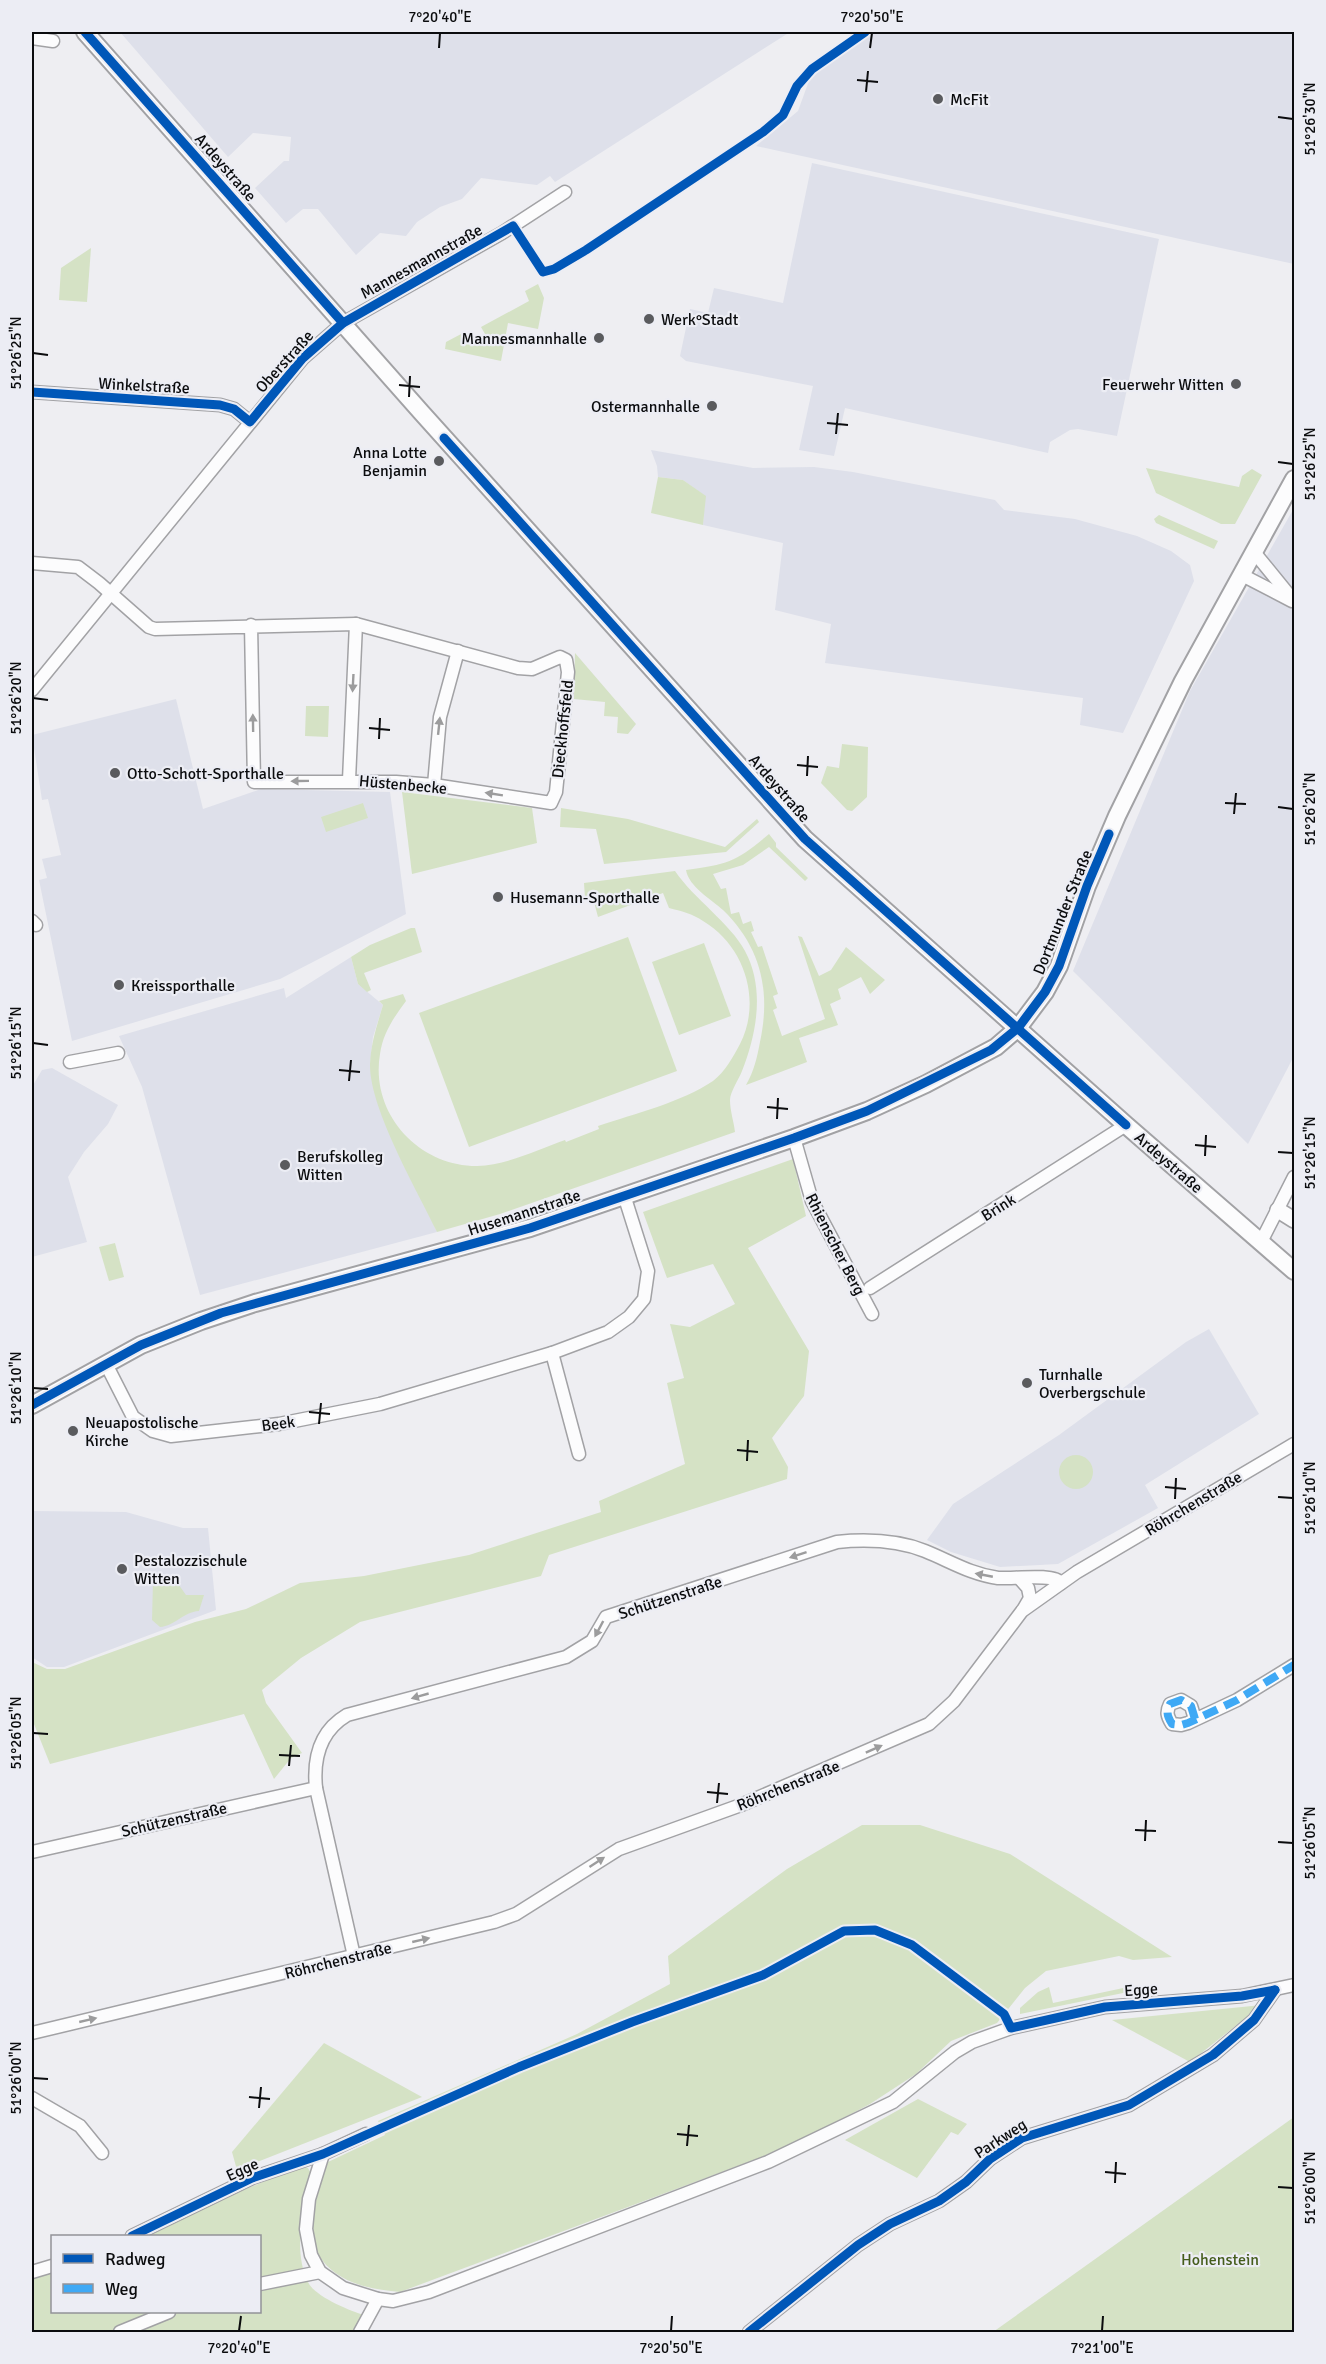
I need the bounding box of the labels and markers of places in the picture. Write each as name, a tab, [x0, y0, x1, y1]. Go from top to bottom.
place label: McFit	[950, 90, 989, 110]
marker: McFit	[931, 92, 945, 106]
place label: Werk°Stadt	[661, 310, 739, 330]
marker: Werk°Stadt	[642, 312, 656, 326]
place label: Mannesmannhalle	[461, 329, 587, 349]
marker: Mannesmannhalle	[592, 331, 606, 345]
place label: Feuerwehr Witten	[1102, 375, 1224, 395]
marker: Feuerwehr Witten	[1229, 377, 1243, 391]
place label: Ostermannhalle	[591, 397, 700, 417]
marker: Ostermannhalle	[705, 399, 719, 413]
place label: Anna Lotte Benjamin	[353, 443, 427, 481]
marker: Anna Lotte Benjamin	[432, 454, 446, 468]
place label: Otto-Schott-Sporthalle	[127, 764, 284, 784]
marker: Otto-Schott-Sporthalle	[108, 766, 122, 780]
place label: Husemann-Sporthalle	[510, 888, 660, 908]
marker: Husemann-Sporthalle	[491, 890, 505, 904]
place label: Kreissporthalle	[131, 976, 235, 996]
marker: Kreissporthalle	[112, 978, 126, 992]
place label: Berufskolleg Witten	[297, 1147, 383, 1185]
marker: Berufskolleg Witten	[278, 1158, 292, 1172]
place label: Turnhalle Overbergschule	[1039, 1365, 1146, 1403]
marker: Turnhalle Overbergschule	[1020, 1376, 1034, 1390]
place label: Neuapostolische Kirche	[85, 1413, 199, 1451]
marker: Neuapostolische Kirche	[66, 1424, 80, 1438]
place label: Pestalozzischule Witten	[134, 1551, 247, 1589]
marker: Pestalozzischule Witten	[115, 1562, 129, 1576]

